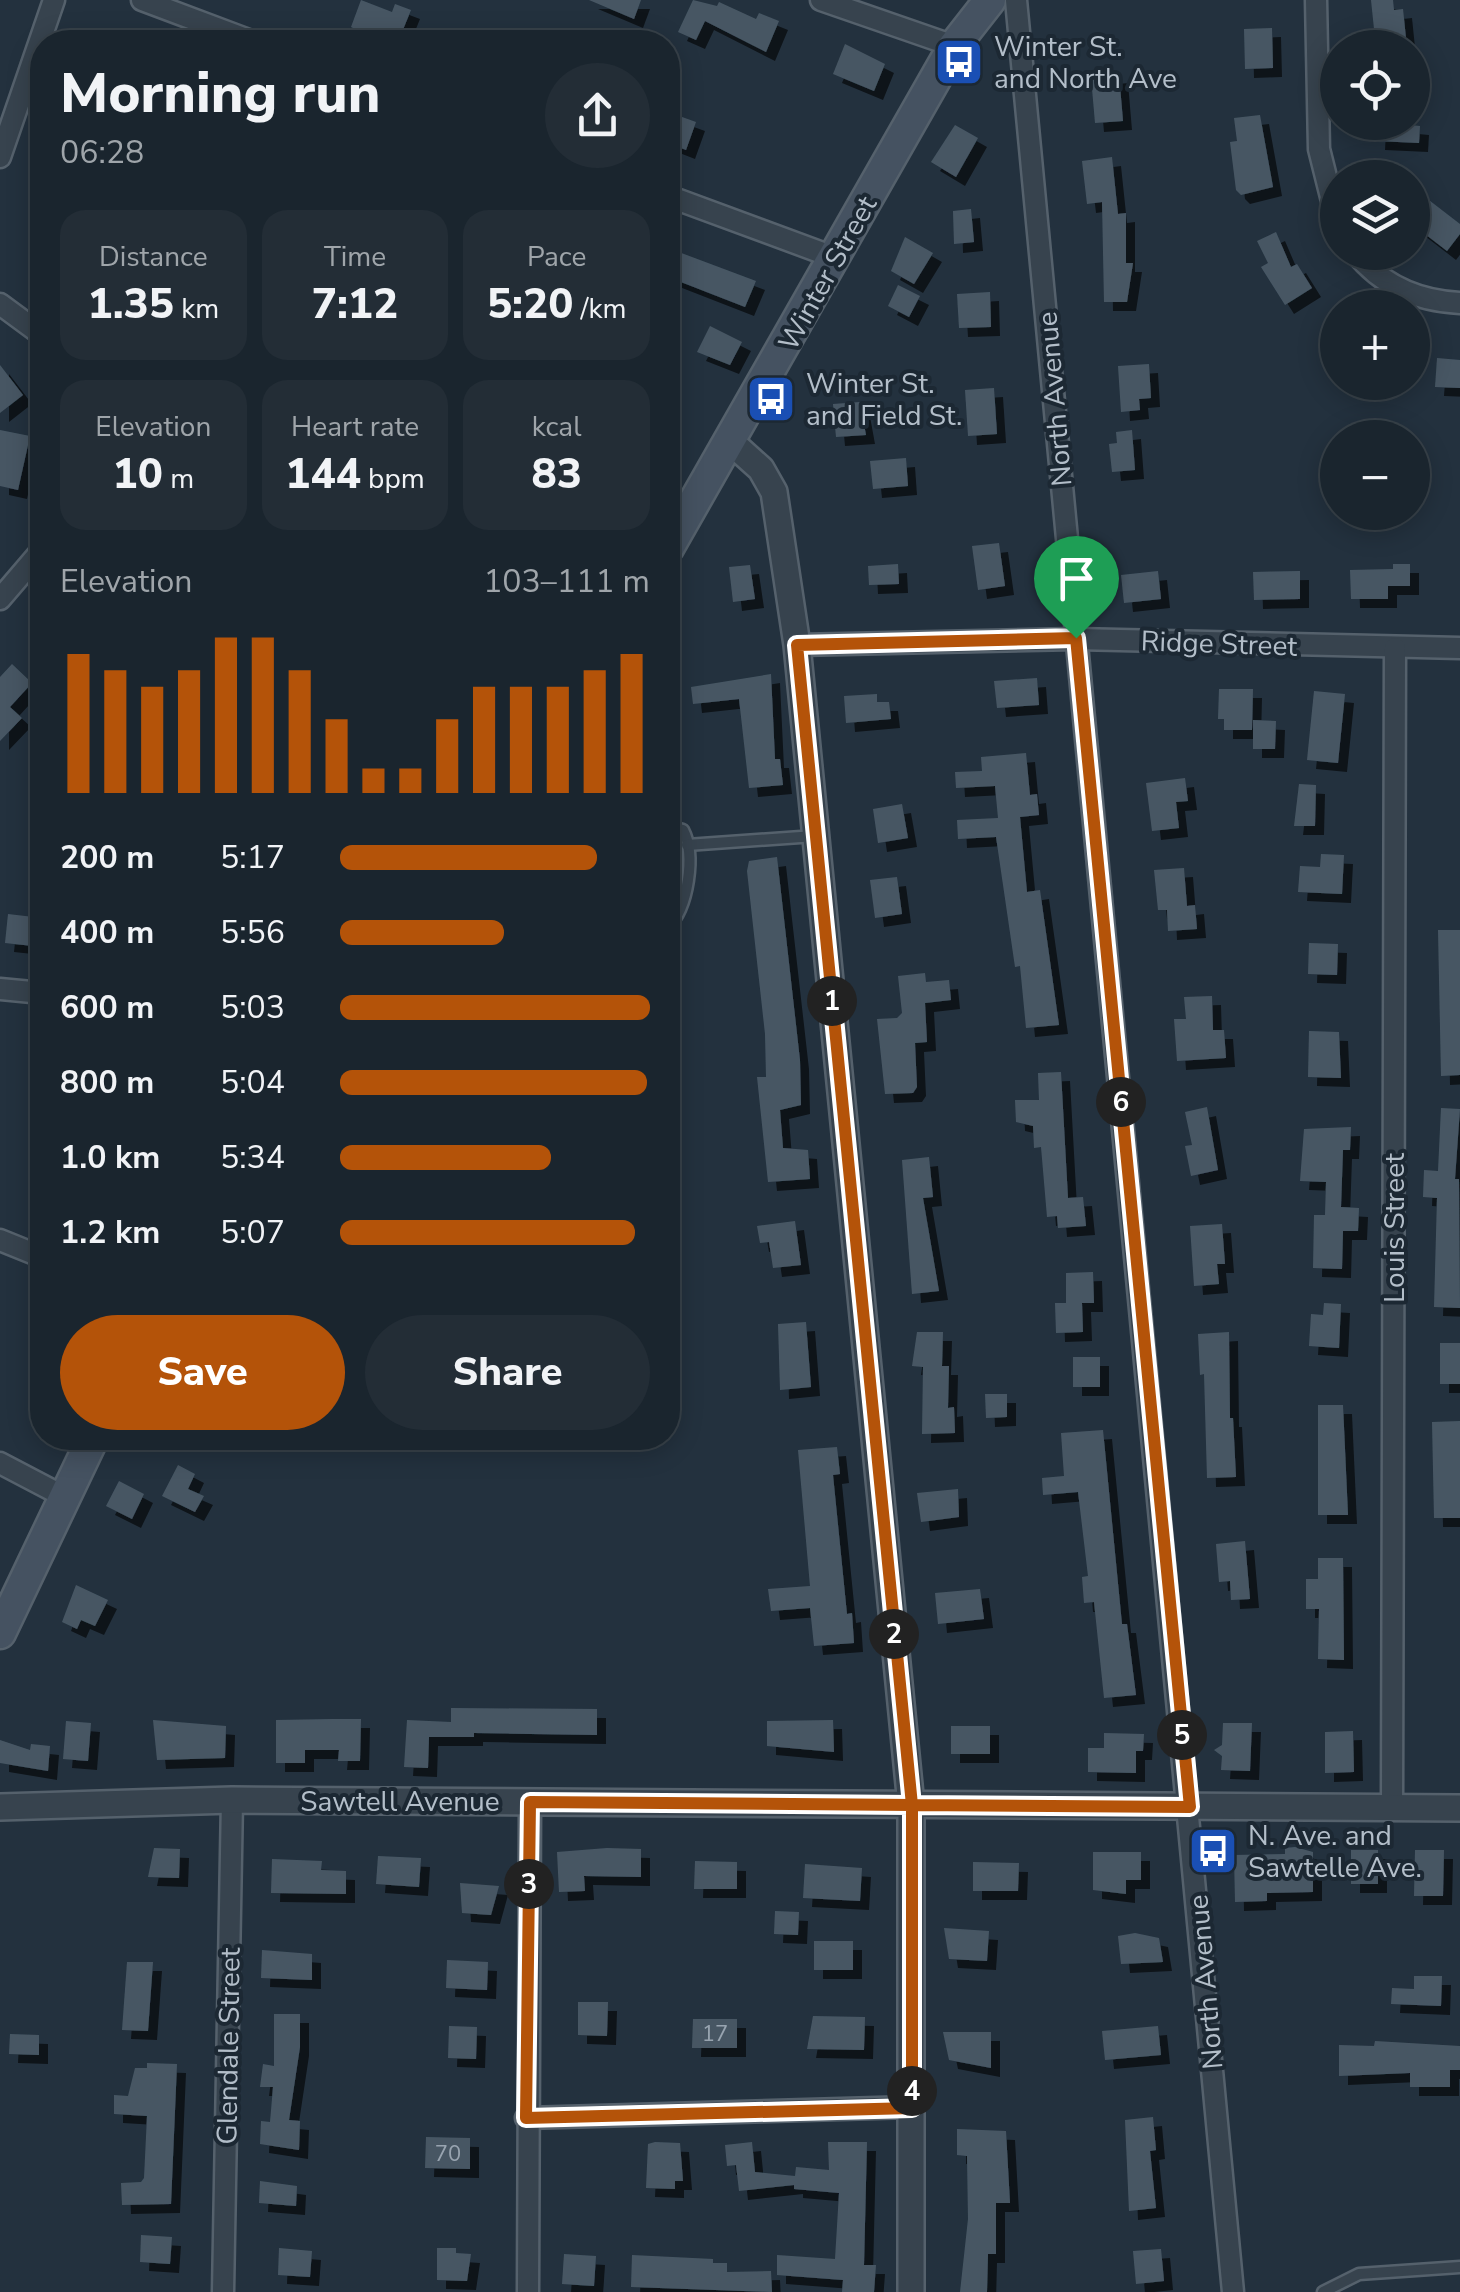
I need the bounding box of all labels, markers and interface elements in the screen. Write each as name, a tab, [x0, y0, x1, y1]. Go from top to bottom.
place label: Winter St. and North Ave	[994, 28, 1177, 98]
map controls	[1320, 30, 1430, 530]
button: locate	[1320, 30, 1430, 140]
bus stop icon: Winter St. and North Ave	[933, 36, 985, 88]
text: Morning run	[60, 56, 380, 131]
button: share	[545, 63, 650, 168]
text: 06:28	[60, 131, 144, 174]
button: layers	[1320, 160, 1430, 270]
street label: Winter Street	[770, 189, 886, 358]
text: Distance	[99, 238, 208, 276]
text: Time	[324, 238, 386, 276]
text: Pace	[527, 238, 586, 276]
text: 1.35	[87, 276, 174, 333]
text: 7:12	[312, 276, 398, 333]
text: 5:20	[487, 276, 573, 333]
text: km	[174, 290, 219, 328]
text: /km	[573, 290, 626, 328]
button: +	[1320, 290, 1430, 400]
street label: North Avenue	[1028, 310, 1082, 488]
place label: Winter St. and Field St.	[806, 365, 962, 435]
bus stop icon: Winter St. and Field St.	[745, 373, 797, 425]
text: Elevation	[95, 408, 211, 446]
text: Heart rate	[291, 408, 419, 446]
text: kcal	[532, 408, 581, 446]
button: −	[1320, 420, 1430, 530]
text: 10	[113, 446, 163, 503]
text: 144	[285, 446, 361, 503]
text: 83	[531, 446, 582, 503]
text: m	[163, 460, 194, 498]
text: bpm	[361, 460, 425, 498]
pin	[1034, 536, 1119, 639]
icon: arrive	[1049, 551, 1104, 606]
text: Elevation	[60, 560, 193, 603]
text: 103–111 m	[483, 560, 650, 603]
street label: Ridge Street	[1140, 622, 1298, 666]
text: 200 m	[60, 836, 154, 879]
text: 5:17	[220, 836, 285, 879]
text: 400 m	[60, 911, 154, 954]
text: 5:56	[220, 911, 285, 954]
pin: 1	[807, 976, 857, 1026]
text: 1	[824, 982, 840, 1020]
text: 600 m	[60, 986, 154, 1029]
text: 5:03	[220, 986, 285, 1029]
text: 800 m	[60, 1061, 154, 1104]
text: 5:04	[220, 1061, 285, 1104]
pin: 6	[1096, 1077, 1146, 1127]
text: 6	[1113, 1083, 1129, 1121]
text: 1.0 km	[60, 1136, 160, 1179]
text: 5:34	[220, 1136, 285, 1179]
street label: Louis Street	[1376, 1153, 1414, 1303]
text: 1.2 km	[60, 1211, 160, 1254]
text: 5:07	[220, 1211, 285, 1254]
button: Save	[60, 1315, 345, 1430]
button: Share	[365, 1315, 650, 1430]
pin: 2	[869, 1609, 919, 1659]
text: 2	[886, 1615, 902, 1653]
pin: 5	[1157, 1710, 1207, 1760]
text: 5	[1174, 1716, 1190, 1754]
street label: Sawtell Avenue	[300, 1783, 500, 1821]
place label: N. Ave. and Sawtelle Ave.	[1248, 1817, 1422, 1887]
bus stop icon: N. Ave. and Sawtelle Ave.	[1187, 1825, 1239, 1877]
pin: 3	[504, 1859, 554, 1909]
text: 3	[521, 1865, 537, 1903]
street label: North Avenue	[1179, 1893, 1233, 2071]
street label: Glendale Street	[208, 1947, 250, 2145]
house number: 17	[702, 2019, 728, 2049]
pin: 4	[887, 2066, 937, 2116]
text: 4	[904, 2072, 920, 2110]
house number: 70	[435, 2139, 461, 2169]

